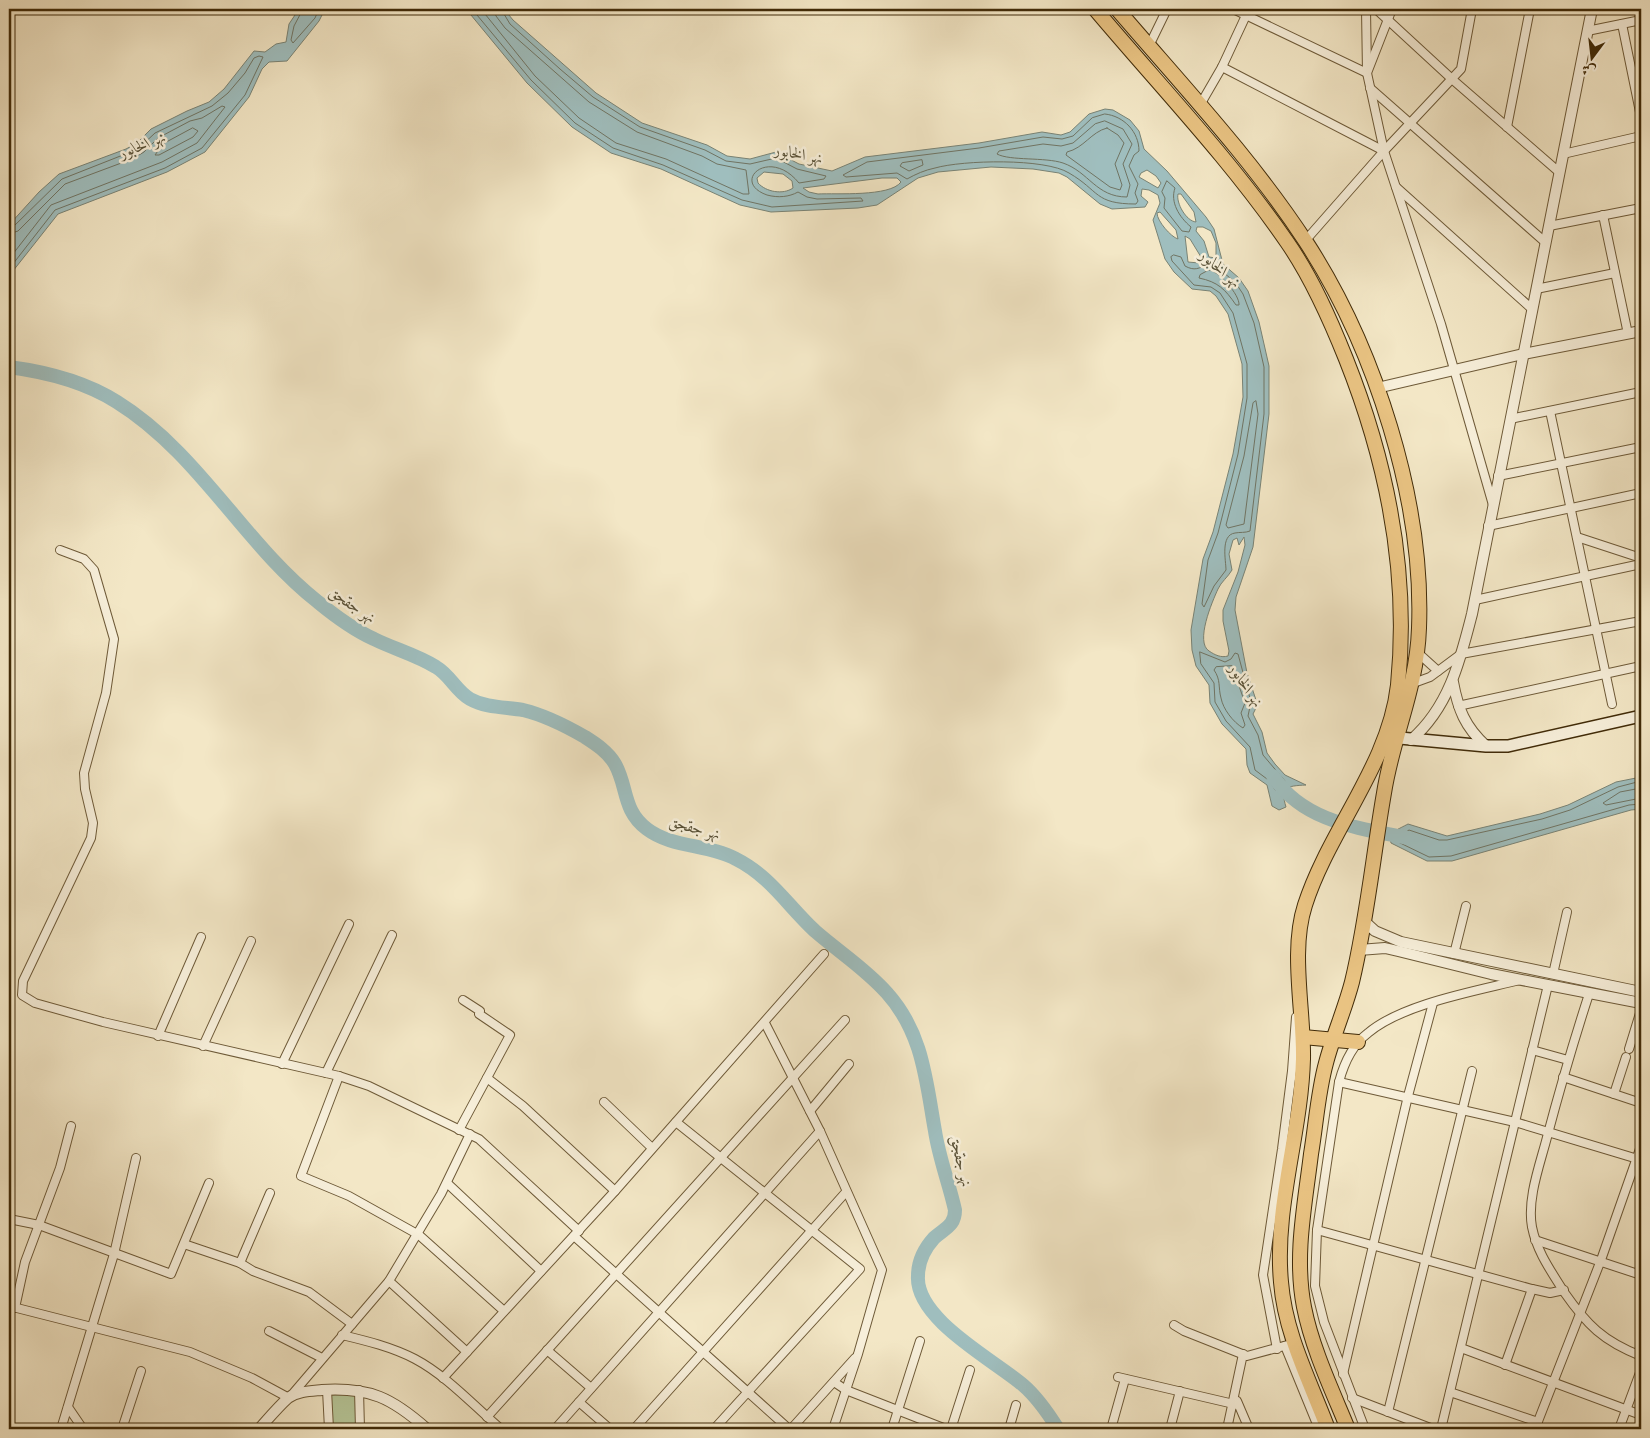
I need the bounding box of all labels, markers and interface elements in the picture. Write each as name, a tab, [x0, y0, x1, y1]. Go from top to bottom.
north arrow	[1568, 32, 1618, 82]
text: ش	[1580, 58, 1598, 80]
water label: نهر الخابور	[115, 127, 170, 165]
water label: نهر الخابور	[771, 139, 825, 170]
water label: نهر الخابور	[1193, 244, 1245, 294]
water label: نهر جقجق	[324, 582, 380, 630]
water label: نهر الخابور	[1222, 659, 1268, 713]
water label: نهر جقجق	[666, 811, 723, 846]
water label: نهر جقجق	[943, 1133, 977, 1190]

